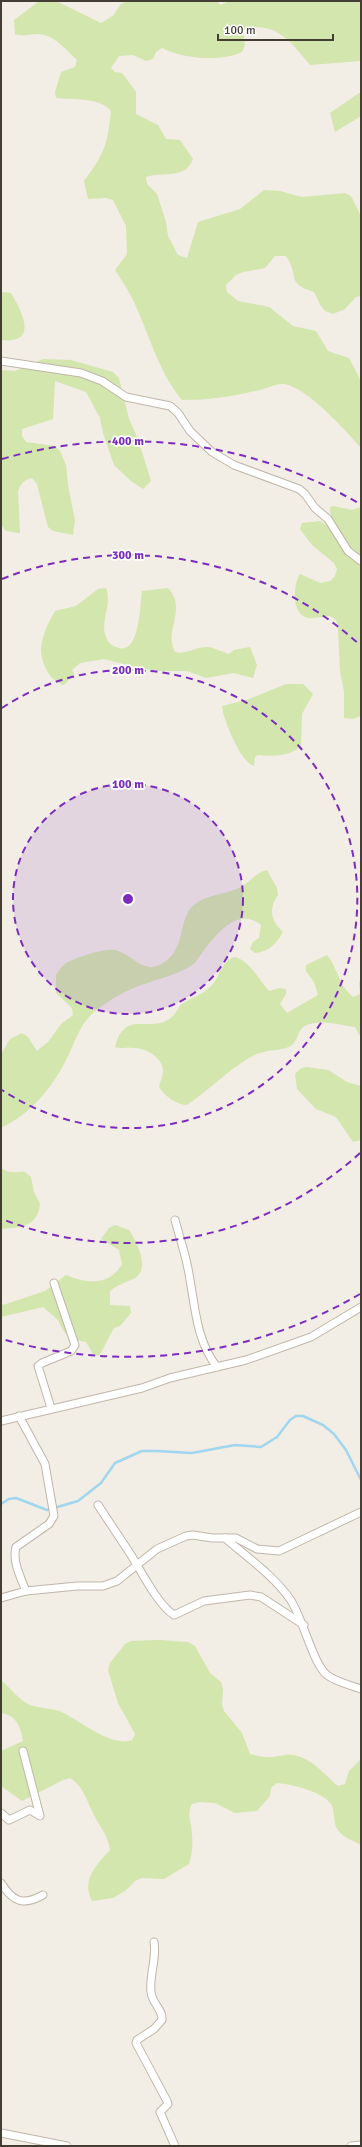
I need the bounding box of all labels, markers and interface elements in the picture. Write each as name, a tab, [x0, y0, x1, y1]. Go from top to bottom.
scale bar	[218, 16, 333, 42]
text: 100 m	[224, 23, 256, 38]
text: 400 m	[112, 434, 144, 449]
text: 300 m	[112, 548, 144, 563]
text: 200 m	[112, 663, 144, 678]
text: 100 m	[112, 777, 144, 792]
centre of rings	[121, 892, 135, 906]

